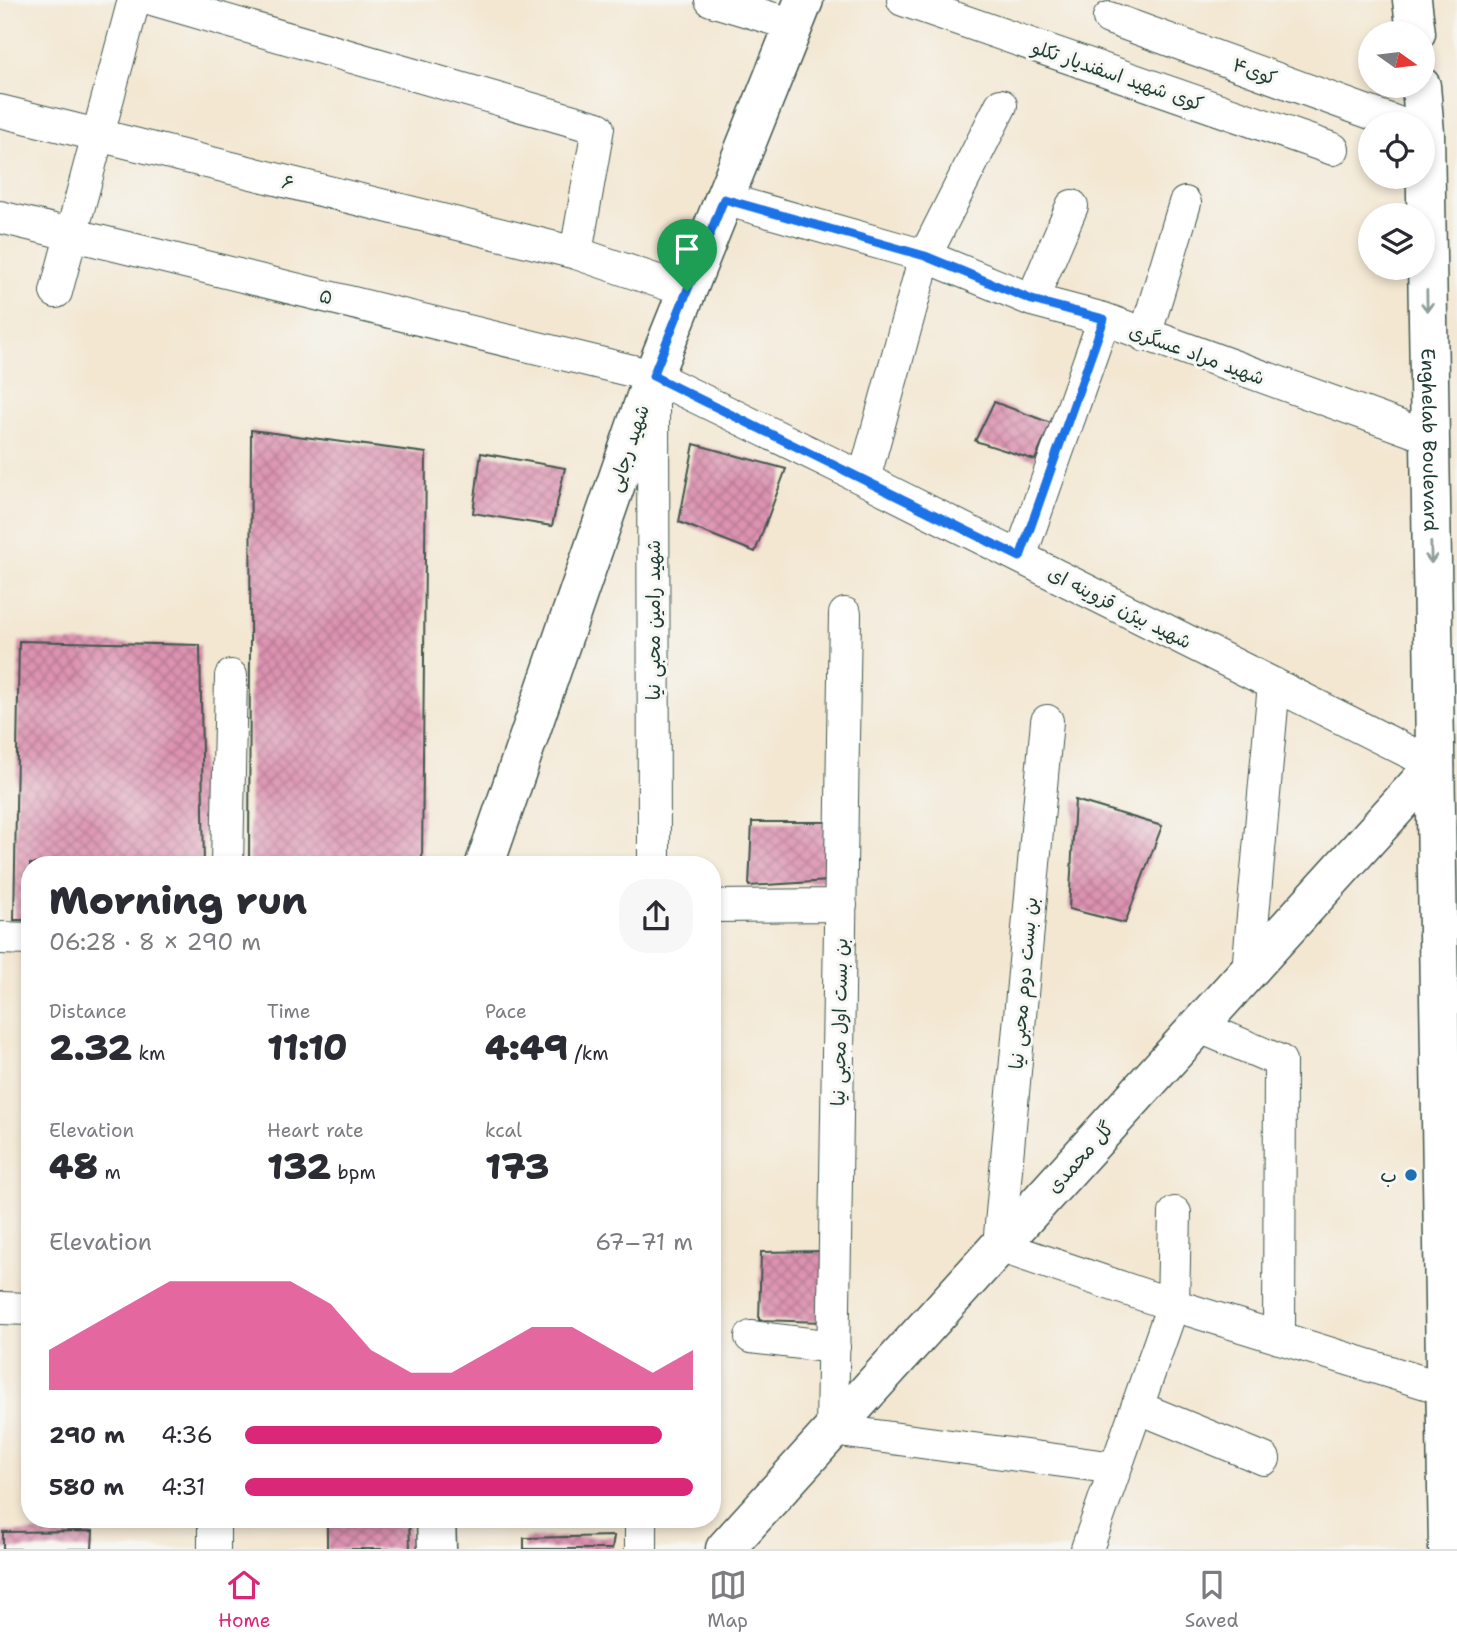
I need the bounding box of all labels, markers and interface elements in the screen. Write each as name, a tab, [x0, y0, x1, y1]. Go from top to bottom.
north arrow	[1358, 21, 1435, 98]
map controls	[1358, 21, 1435, 280]
street label: کوی شهید اسفندیار تکلو	[1028, 34, 1207, 117]
street label: کوی۴	[1229, 52, 1280, 91]
button: locate	[1358, 112, 1435, 189]
street label: ۶	[279, 169, 296, 196]
button: layers	[1358, 203, 1435, 280]
pin	[657, 219, 717, 291]
icon: arrive	[668, 230, 706, 268]
street label: ۵	[316, 283, 335, 310]
one-way arrow	[1420, 289, 1434, 312]
street label: شهید مراد عسگری	[1126, 318, 1268, 391]
street label: Enghelab Boulevard	[1415, 348, 1443, 532]
street label: شهید رجایی	[602, 401, 655, 495]
street label: شهید رامین محبی نیا	[641, 540, 666, 700]
one-way arrow	[1424, 541, 1438, 564]
street label: شهید بیژن قزوینه ای	[1044, 560, 1196, 654]
text: Morning run	[49, 875, 307, 926]
button: share	[619, 879, 693, 953]
street label: بن بست دوم محبی نیا	[1004, 896, 1045, 1070]
text: 06:28 · 8 × 290 m	[49, 927, 261, 957]
street label: بن بست اول محبی نیا	[826, 938, 853, 1106]
text: Distance	[49, 999, 127, 1024]
text: Time	[267, 999, 311, 1024]
text: Pace	[485, 999, 527, 1024]
text: 2.32	[49, 1024, 132, 1071]
text: 11:10	[267, 1024, 347, 1071]
text: 4:49	[485, 1024, 568, 1071]
text: km	[132, 1041, 165, 1066]
text: /km	[568, 1041, 609, 1066]
street label: گل محمدی	[1041, 1116, 1119, 1199]
text: Elevation	[49, 1118, 134, 1143]
text: Heart rate	[267, 1118, 364, 1143]
text: kcal	[485, 1118, 522, 1143]
text: 48	[49, 1143, 98, 1190]
text: 132	[267, 1143, 331, 1190]
text: 173	[485, 1143, 549, 1190]
text: m	[98, 1160, 121, 1185]
text: bpm	[331, 1160, 376, 1185]
place label: ب	[1380, 1163, 1397, 1188]
marker: ب	[1403, 1167, 1419, 1183]
text: Elevation	[49, 1227, 152, 1257]
text: 67–71 m	[595, 1227, 693, 1257]
text: 290 m	[49, 1420, 125, 1450]
text: 4:36	[161, 1420, 213, 1450]
text: 580 m	[49, 1472, 124, 1502]
text: 4:31	[161, 1472, 206, 1502]
tab: Home	[218, 1566, 271, 1633]
tab: Map	[707, 1566, 748, 1633]
tab: Saved	[1185, 1566, 1239, 1633]

